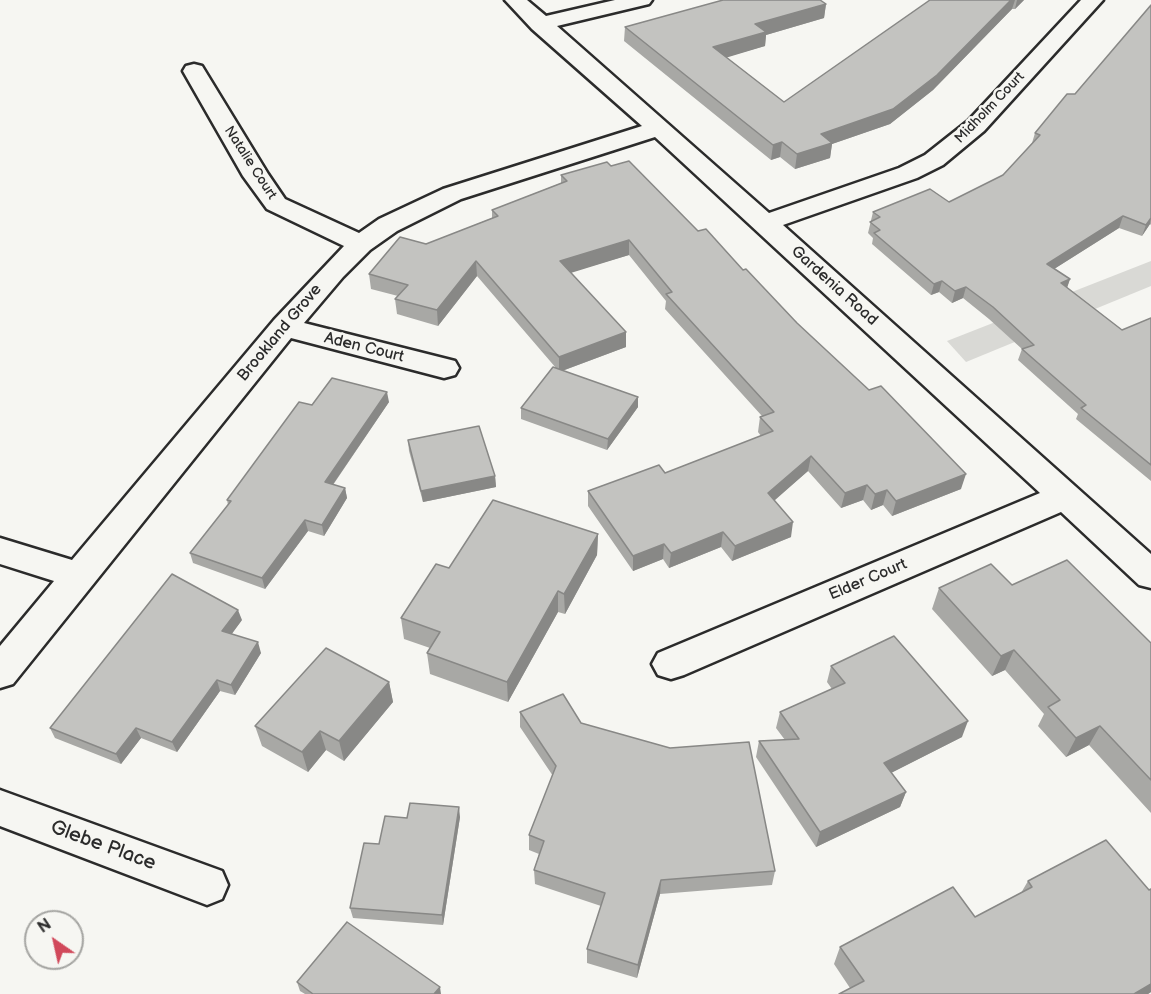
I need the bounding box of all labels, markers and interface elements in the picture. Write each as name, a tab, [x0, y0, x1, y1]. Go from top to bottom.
street label: Midholm Court	[952, 69, 1028, 147]
street label: Natalie Court	[220, 123, 280, 203]
street label: Gardenia Road	[787, 242, 881, 330]
street label: Brookland Grove	[234, 281, 326, 385]
street label: Aden Court	[322, 329, 406, 367]
street label: Elder Court	[826, 555, 910, 605]
street label: Glebe Place	[47, 816, 159, 876]
north arrow	[24, 910, 84, 970]
text: N	[34, 915, 55, 938]

